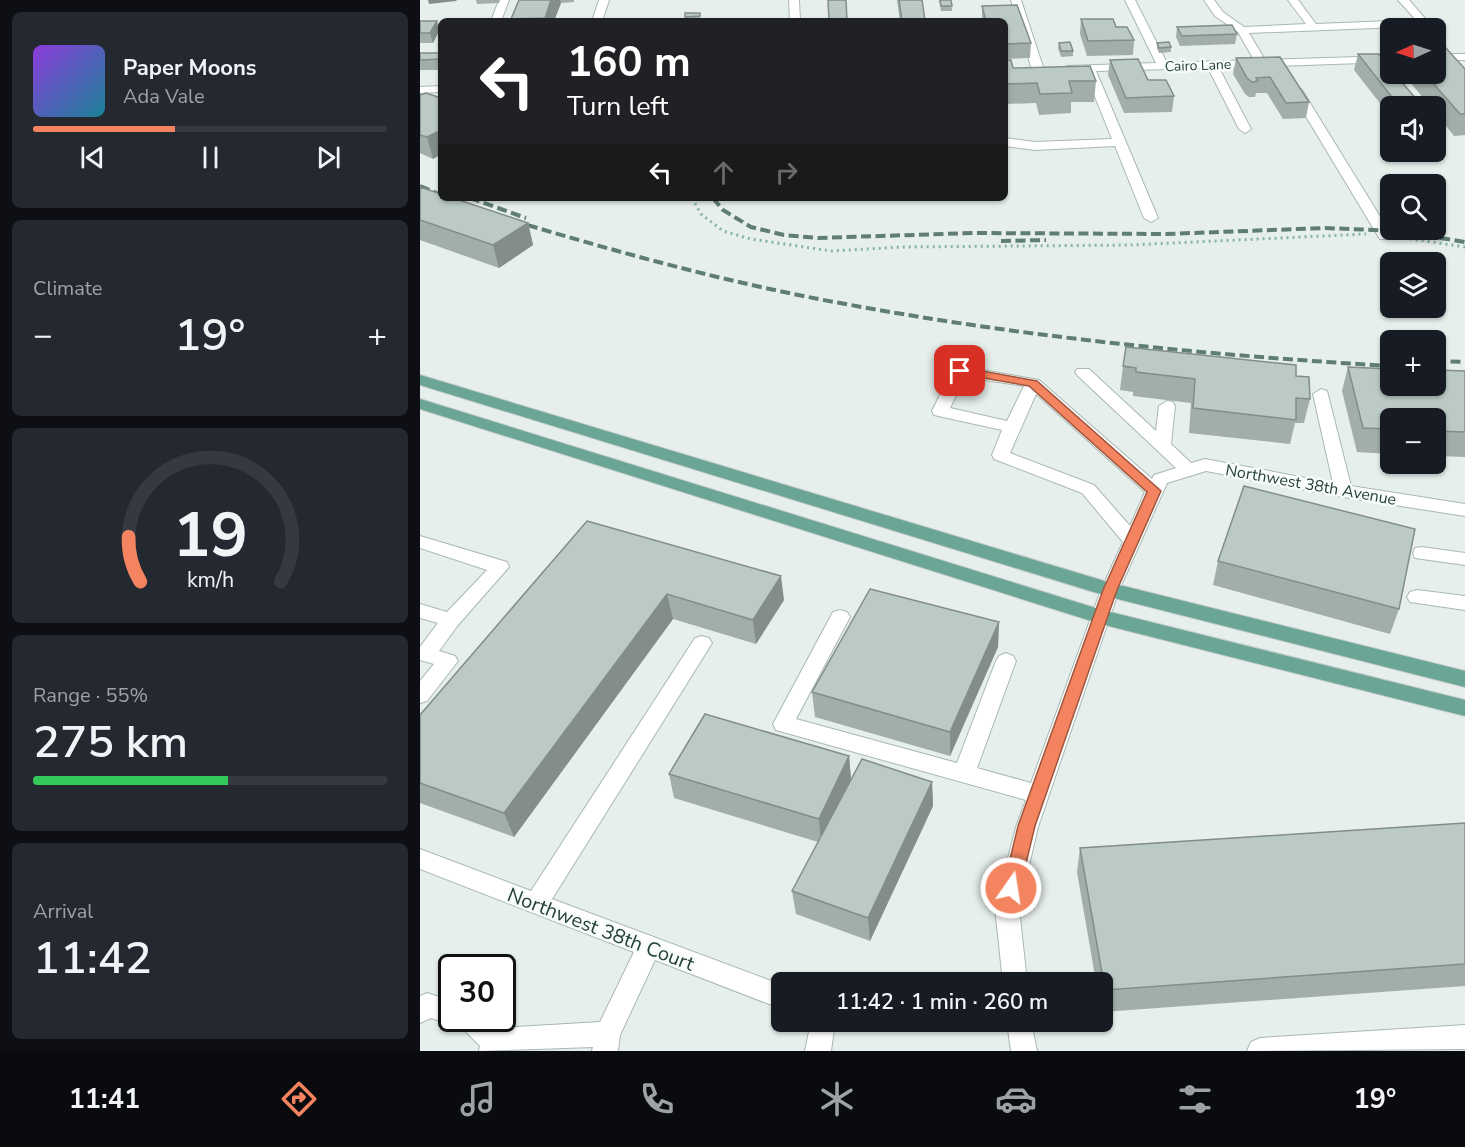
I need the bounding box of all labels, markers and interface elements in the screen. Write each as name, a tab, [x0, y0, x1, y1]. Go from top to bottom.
north arrow	[1380, 18, 1446, 84]
map controls	[1380, 18, 1446, 474]
text: 160 m	[567, 34, 691, 91]
icon: left	[468, 42, 546, 120]
text: Paper Moons	[123, 53, 257, 83]
street label: Cairo Lane	[1164, 55, 1232, 76]
text: Ada Vale	[123, 83, 205, 110]
text: Turn left	[567, 88, 668, 125]
button: sound	[1380, 96, 1446, 162]
icon: previous	[76, 141, 109, 174]
icon: pause	[194, 141, 227, 174]
icon: next	[312, 141, 345, 174]
icon: left	[644, 156, 677, 189]
icon: ahead	[707, 156, 740, 189]
icon: right	[770, 156, 803, 189]
button: search	[1380, 174, 1446, 240]
button: layers	[1380, 252, 1446, 318]
text: Climate	[33, 275, 102, 302]
text: 19°	[175, 305, 245, 366]
text: −	[33, 313, 53, 358]
text: +	[367, 313, 387, 358]
button: +	[1380, 330, 1446, 396]
pin	[934, 345, 985, 396]
icon: arrive	[943, 354, 976, 387]
button: −	[1380, 408, 1446, 474]
street label: Northwest 38th Avenue	[1224, 459, 1398, 511]
text: 19	[173, 494, 247, 579]
text: km/h	[186, 566, 234, 596]
text: Range · 55%	[33, 682, 148, 709]
text: 275 km	[33, 712, 188, 773]
position arrow	[979, 856, 1043, 920]
street label: Northwest 38th Court	[503, 881, 699, 978]
text: Arrival	[33, 898, 93, 925]
text: 11:42	[33, 928, 152, 989]
speed limit sign: 30	[438, 954, 516, 1032]
text: 11:42 · 1 min · 260 m	[836, 987, 1048, 1017]
icon: directions	[278, 1078, 320, 1120]
icon: music	[457, 1078, 499, 1120]
icon: phone	[636, 1078, 678, 1120]
icon: climate	[816, 1078, 858, 1120]
icon: car	[995, 1078, 1037, 1120]
icon: filters	[1174, 1078, 1216, 1120]
text: 11:41	[69, 1081, 140, 1118]
text: 19°	[1354, 1081, 1396, 1118]

